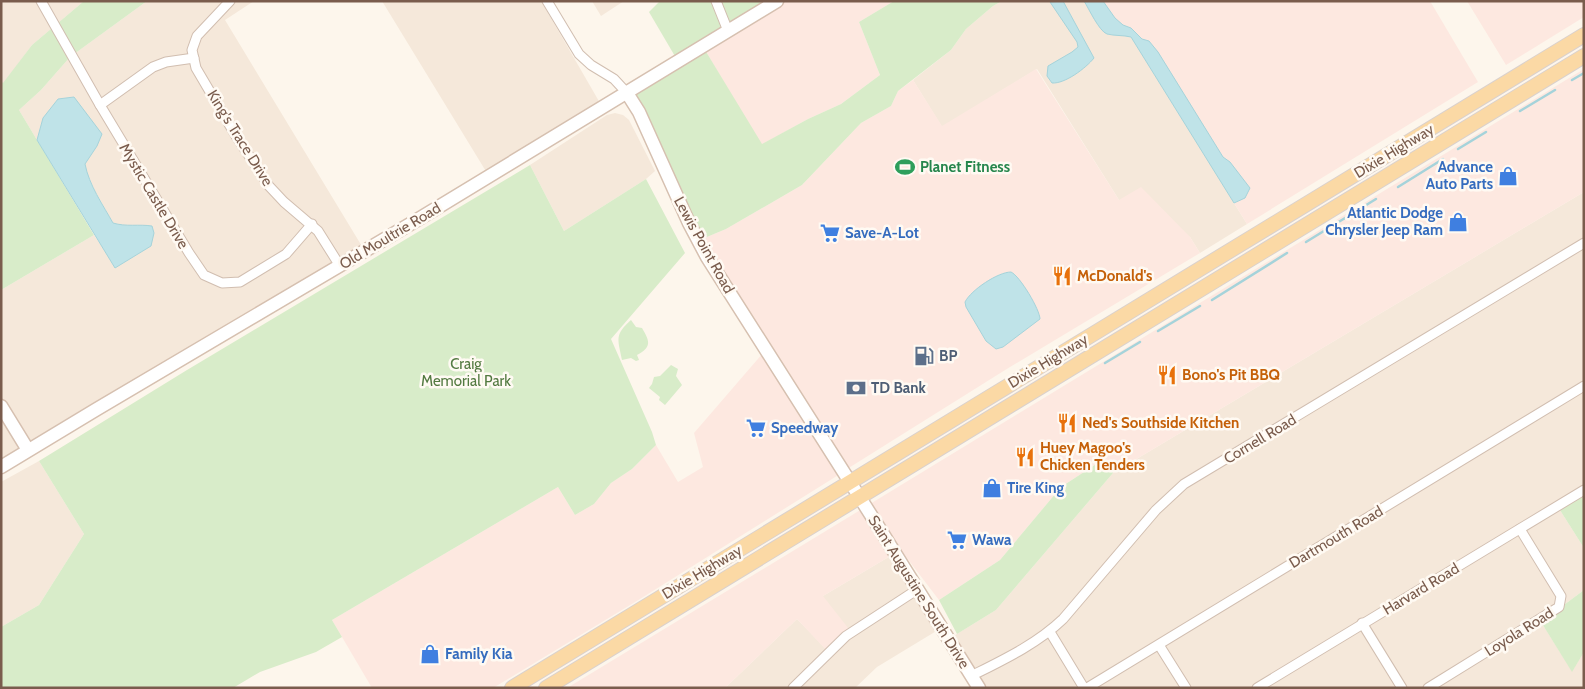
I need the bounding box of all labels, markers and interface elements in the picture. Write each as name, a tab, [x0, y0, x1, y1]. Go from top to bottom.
street label: King's Trace Drive	[203, 87, 277, 190]
street label: Dixie Highway	[1351, 120, 1437, 182]
street label: Mystic Castle Drive	[115, 140, 193, 252]
sports icon: Planet Fitness	[894, 156, 916, 178]
place label: Planet Fitness	[920, 158, 1010, 176]
place label: Advance Auto Parts	[1426, 158, 1493, 193]
shop icon: Advance Auto Parts	[1497, 165, 1519, 187]
street label: Lewis Point Road	[670, 194, 738, 296]
street label: Old Moultrie Road	[336, 199, 444, 273]
place label: Atlantic Dodge Chrysler Jeep Ram	[1325, 204, 1443, 239]
shop icon: Atlantic Dodge Chrysler Jeep Ram	[1447, 211, 1469, 233]
supermarket icon: Save-A-Lot	[819, 222, 841, 244]
place label: Save-A-Lot	[845, 224, 919, 242]
restaurant icon: McDonald's	[1051, 265, 1073, 287]
place label: McDonald's	[1077, 267, 1152, 285]
street label: Dixie Highway	[1005, 330, 1091, 392]
fuel station icon: BP	[913, 345, 935, 367]
place label: BP	[939, 347, 957, 365]
park label: Craig Memorial Park	[421, 355, 511, 390]
restaurant icon: Bono's Pit BBQ	[1156, 364, 1178, 386]
place label: Bono's Pit BBQ	[1182, 366, 1280, 384]
bank icon: TD Bank	[845, 377, 867, 399]
place label: TD Bank	[871, 379, 927, 397]
street label: Cornell Road	[1221, 410, 1299, 468]
restaurant icon: Ned's Southside Kitchen	[1056, 412, 1078, 434]
place label: Ned's Southside Kitchen	[1082, 414, 1239, 432]
supermarket icon: Speedway	[745, 417, 767, 439]
place label: Speedway	[771, 419, 839, 437]
place label: Huey Magoo's Chicken Tenders	[1040, 439, 1145, 474]
restaurant icon: Huey Magoo's Chicken Tenders	[1014, 446, 1036, 468]
shop icon: Tire King	[981, 477, 1003, 499]
place label: Tire King	[1007, 479, 1064, 497]
street label: Dartmouth Road	[1286, 502, 1386, 572]
street label: Saint Augustine South Drive	[864, 512, 974, 672]
supermarket icon: Wawa	[946, 529, 968, 551]
place label: Wawa	[972, 531, 1012, 549]
street label: Dixie Highway	[659, 541, 745, 603]
street label: Harvard Road	[1380, 559, 1462, 619]
street label: Loyola Road	[1481, 604, 1557, 660]
shop icon: Family Kia	[419, 643, 441, 665]
place label: Family Kia	[445, 645, 513, 663]

